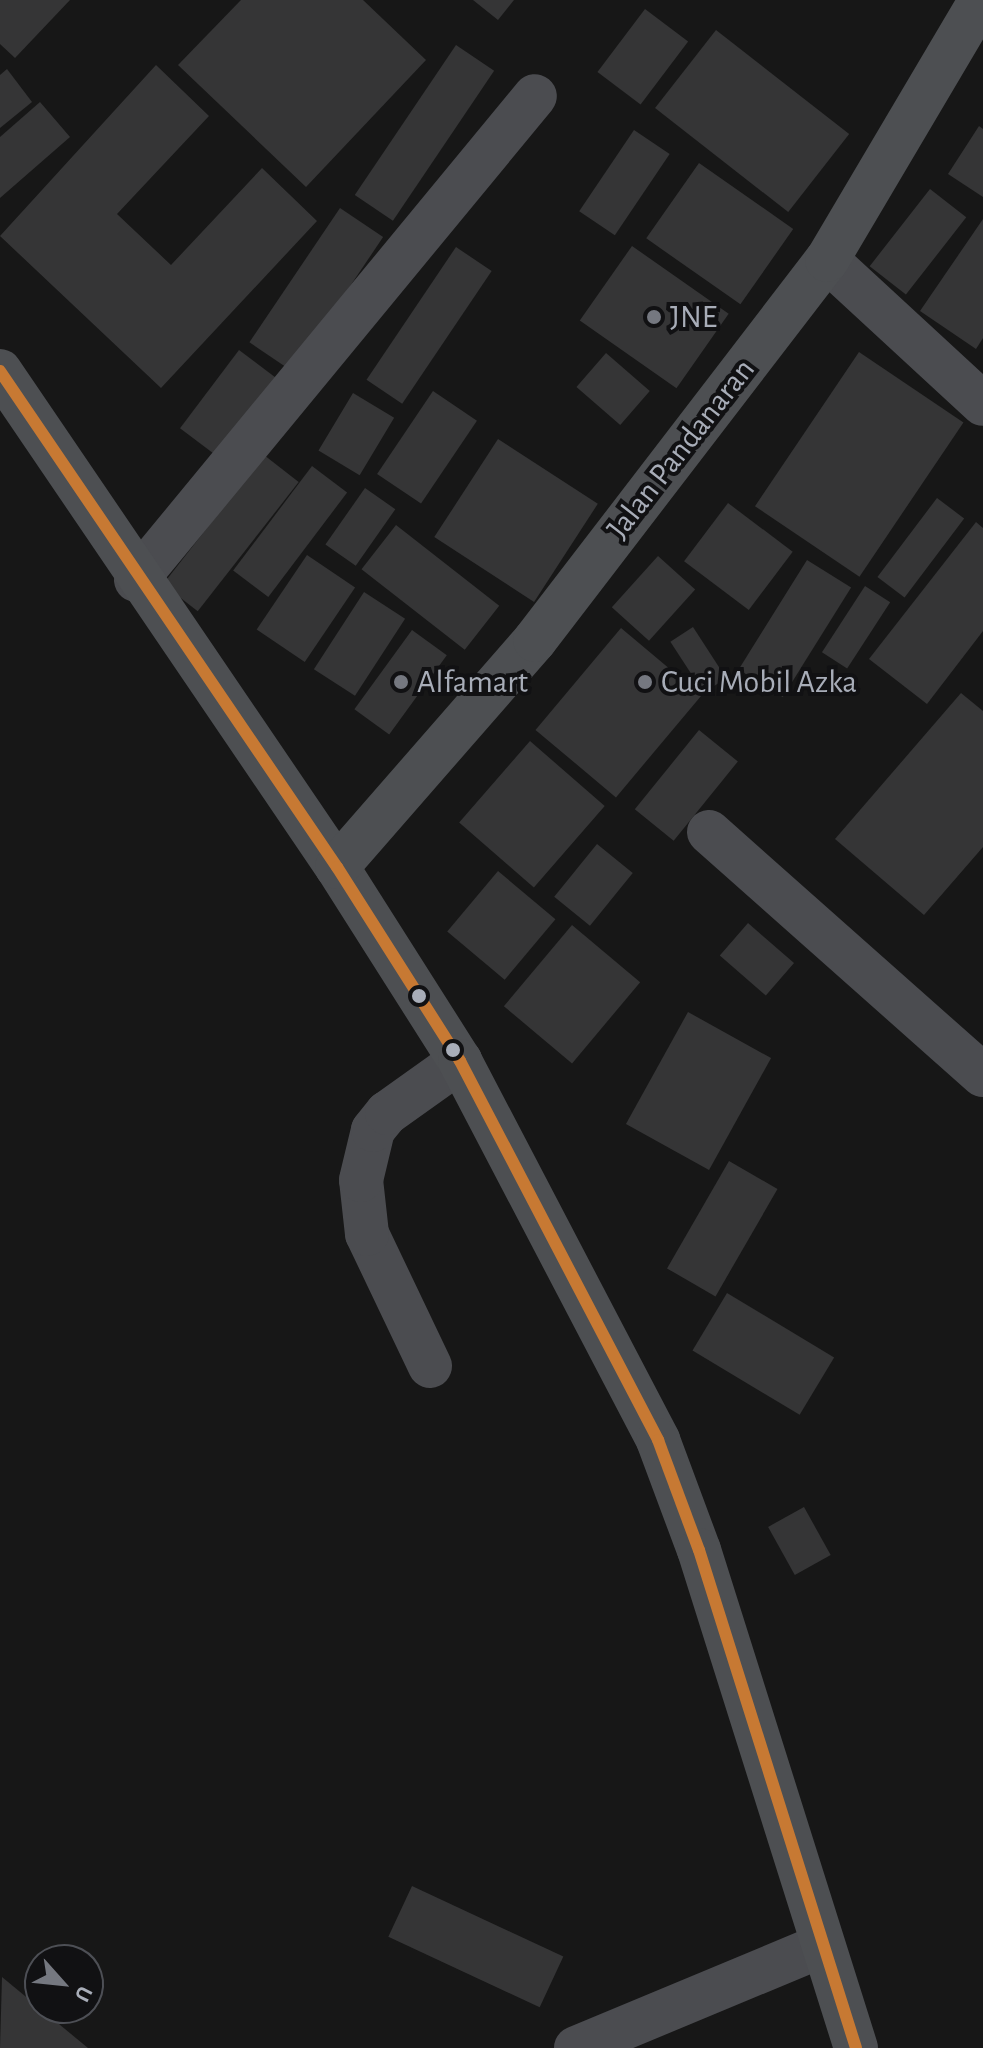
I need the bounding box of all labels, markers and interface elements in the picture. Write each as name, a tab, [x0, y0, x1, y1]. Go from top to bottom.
place label: JNE	[670, 298, 717, 336]
marker: JNE	[645, 308, 663, 326]
street label: Jalan Pandanaran	[599, 351, 763, 547]
place label: Alfamart	[417, 663, 528, 701]
place label: Cuci Mobil Azka	[661, 663, 857, 701]
marker: Alfamart	[392, 673, 410, 691]
marker: Cuci Mobil Azka	[636, 673, 654, 691]
unlabelled marker	[411, 988, 427, 1004]
unlabelled marker	[445, 1042, 461, 1058]
north arrow	[24, 1944, 104, 2024]
text: U	[71, 1983, 97, 2005]

